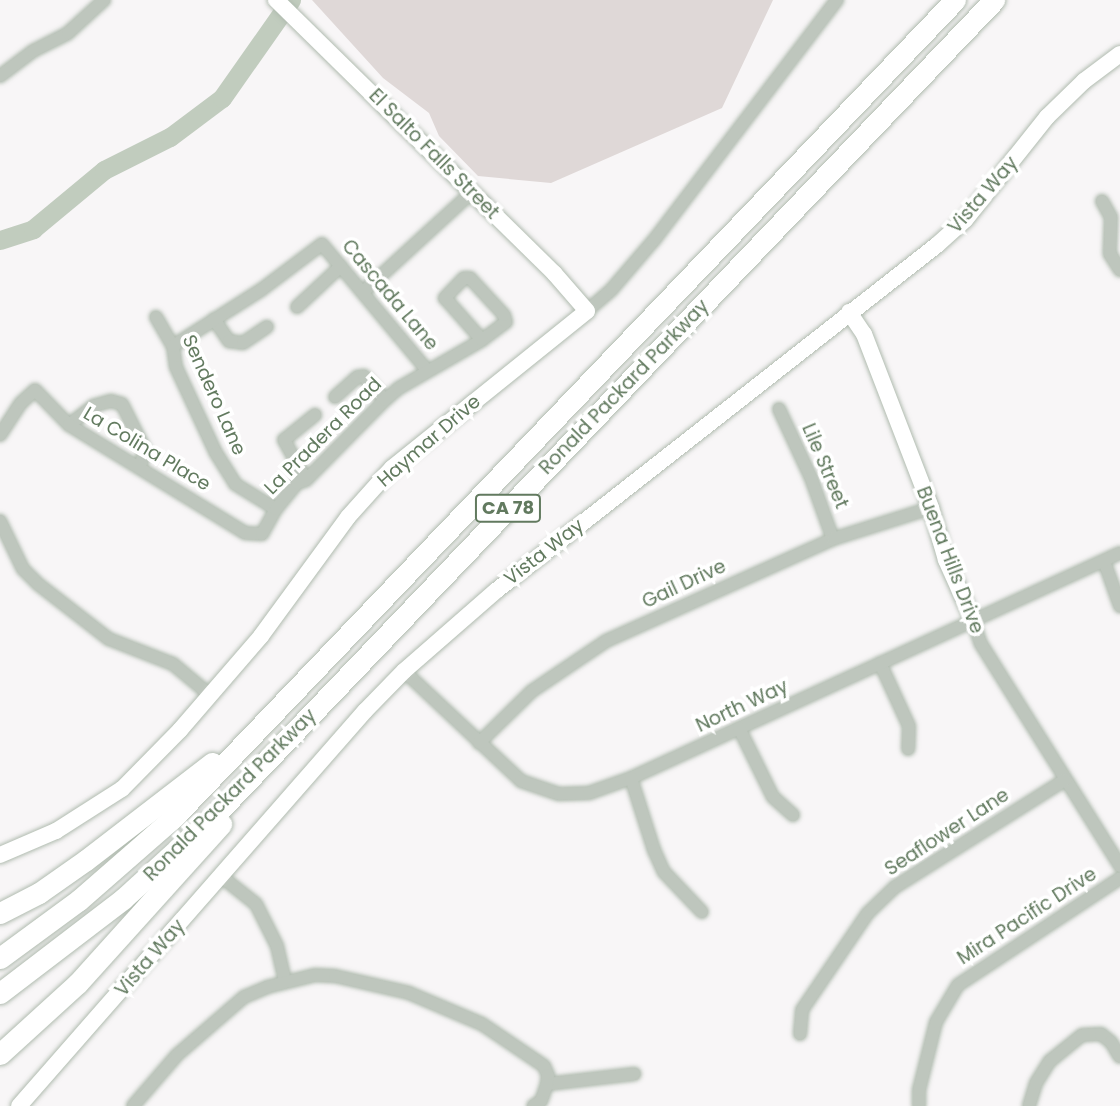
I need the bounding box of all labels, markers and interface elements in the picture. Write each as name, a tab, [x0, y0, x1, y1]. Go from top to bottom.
street label: El Salto Falls Street	[364, 84, 504, 224]
street label: Vista Way	[943, 152, 1023, 238]
street label: Cascada Lane	[337, 235, 443, 355]
street label: Ronald Packard Parkway	[534, 295, 714, 479]
street label: Sendero Lane	[177, 331, 251, 459]
street label: La Pradera Road	[260, 373, 386, 499]
street label: Haymar Drive	[373, 390, 485, 492]
street label: La Colina Place	[79, 402, 215, 496]
street label: Lile Street	[797, 420, 853, 512]
street label: Buena Hills Drive	[912, 483, 988, 637]
road number: CA 78	[475, 494, 541, 522]
street label: Vista Way	[500, 514, 588, 590]
street label: Gail Drive	[639, 555, 729, 613]
street label: North Way	[692, 675, 792, 737]
street label: Ronald Packard Parkway	[139, 704, 321, 886]
street label: Seaflower Lane	[881, 783, 1013, 881]
street label: Mira Pacific Drive	[953, 863, 1101, 969]
street label: Vista Way	[110, 915, 190, 1001]

